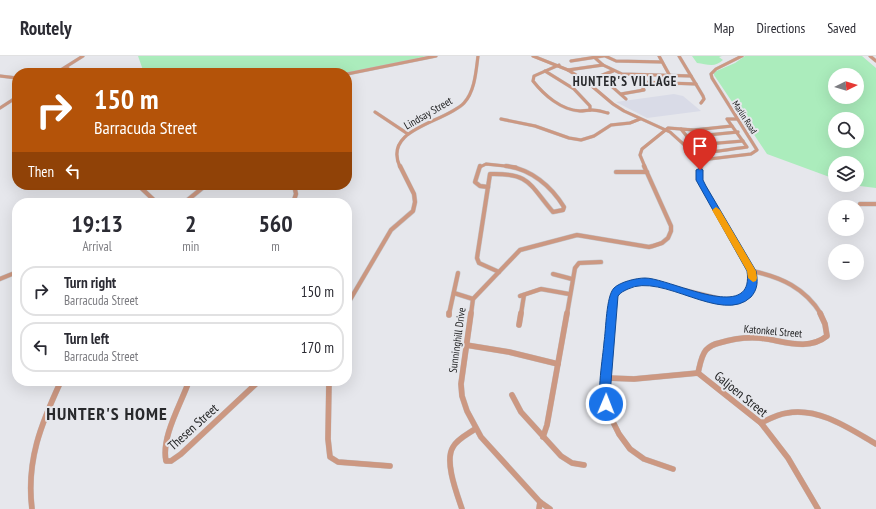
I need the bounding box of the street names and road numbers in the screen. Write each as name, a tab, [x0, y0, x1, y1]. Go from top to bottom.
street label: Lindsay Street	[401, 94, 455, 132]
street label: Marlin Road	[730, 98, 760, 136]
street label: Sunninghill Drive	[445, 306, 469, 374]
street label: Katonkel Street	[743, 321, 803, 341]
street label: Galjoen Street	[711, 367, 771, 421]
street label: Thesen Street	[164, 400, 222, 454]

